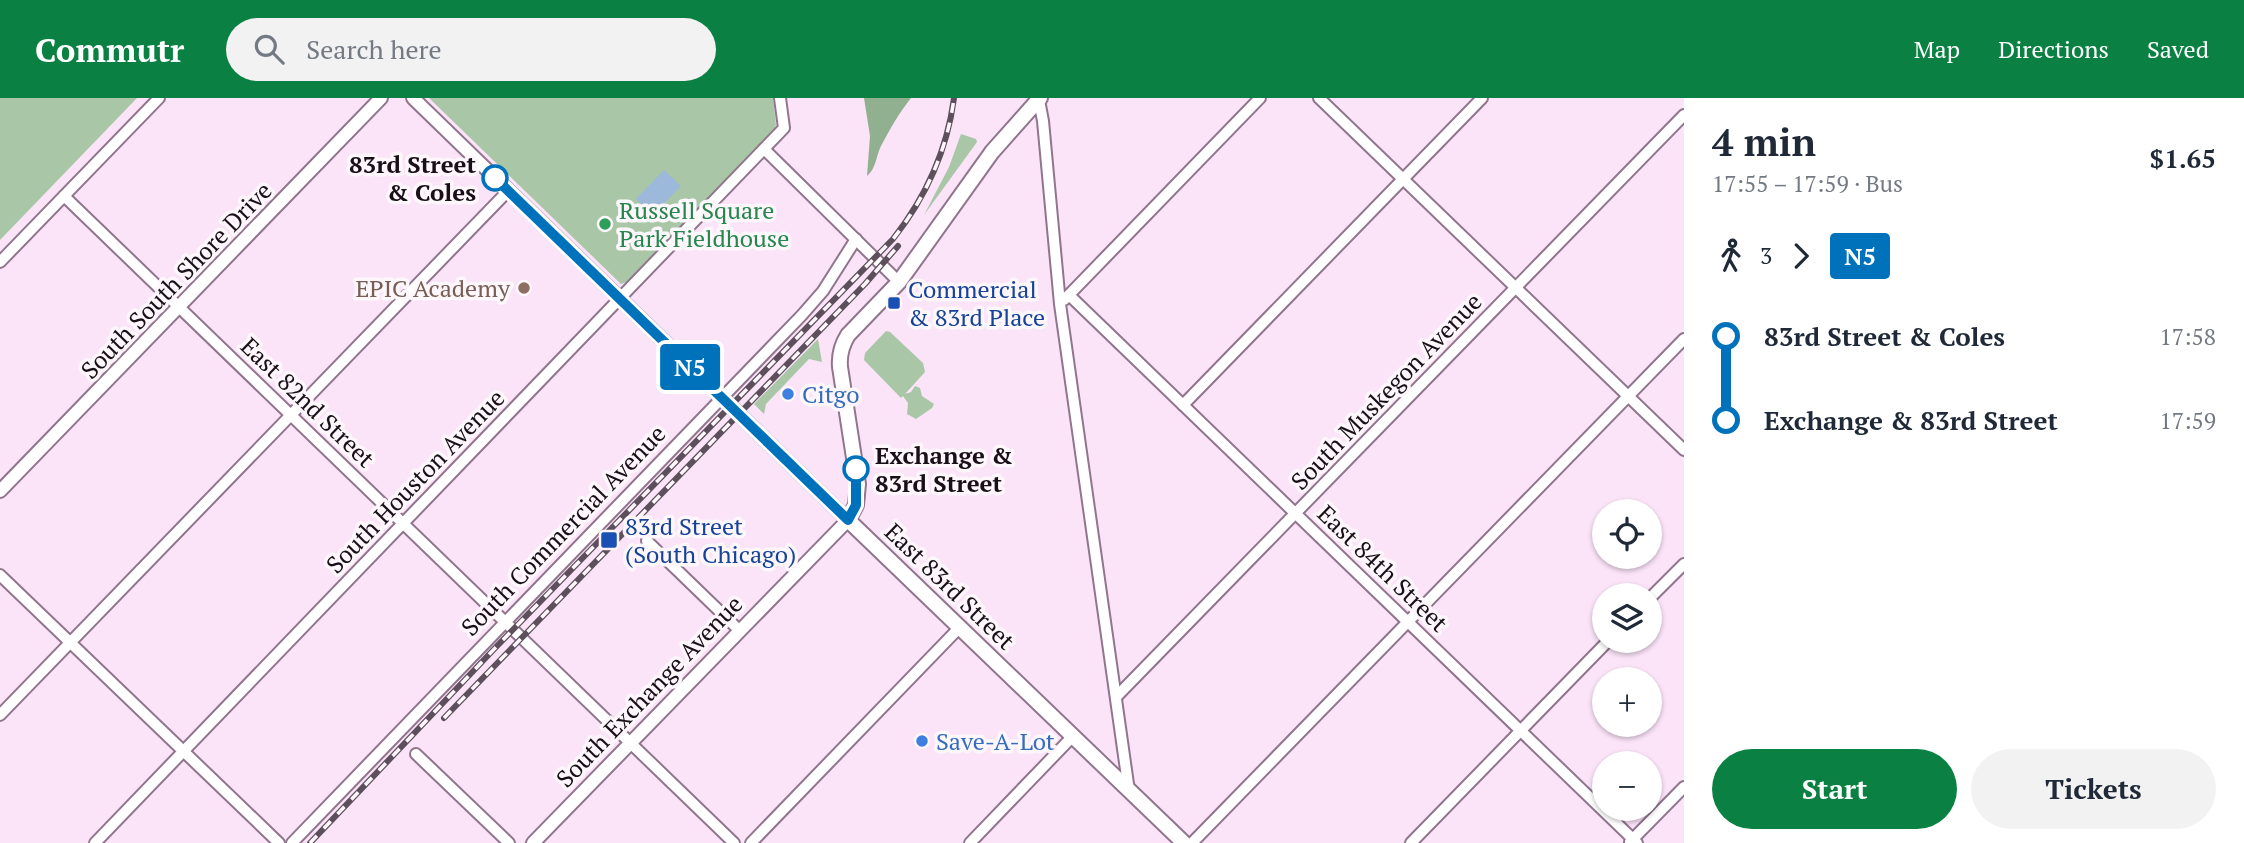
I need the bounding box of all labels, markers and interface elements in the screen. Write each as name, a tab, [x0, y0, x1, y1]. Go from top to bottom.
search box	[226, 18, 716, 81]
text: Commutr	[35, 28, 184, 71]
icon: search	[250, 30, 288, 68]
text: Search here	[306, 32, 442, 66]
text: Map	[1914, 33, 1960, 65]
text: Directions	[1998, 33, 2109, 65]
text: Saved	[2147, 33, 2209, 65]
text: 4 min	[1712, 117, 1816, 167]
text: $1.65	[2150, 141, 2216, 175]
place label: 83rd Street & Coles	[349, 148, 476, 208]
marker: 83rd Street & Coles	[482, 165, 508, 191]
text: 17:55 – 17:59 · Bus	[1712, 168, 1903, 199]
street label: South South Shore Drive	[73, 175, 279, 385]
place label: Russell Square Park Fieldhouse	[619, 194, 789, 254]
marker: Russell Square Park Fieldhouse	[597, 216, 613, 232]
icon: walk	[1712, 237, 1750, 275]
icon: forward	[1782, 237, 1820, 275]
text: 3	[1760, 240, 1772, 271]
text: N5	[1844, 240, 1876, 272]
place label: EPIC Academy	[355, 272, 511, 304]
place label: Commercial & 83rd Place	[908, 273, 1045, 333]
marker: EPIC Academy	[516, 280, 532, 296]
street label: South Muskegon Avenue	[1283, 286, 1489, 496]
marker: Commercial & 83rd Place	[886, 295, 902, 311]
text: 83rd Street & Coles	[1764, 319, 2005, 353]
text: 17:58	[2159, 321, 2216, 352]
street label: East 82nd Street	[234, 330, 382, 474]
line badge: N5	[658, 344, 722, 390]
text: N5	[674, 351, 706, 383]
place label: Citgo	[802, 378, 859, 410]
street label: South Houston Avenue	[319, 382, 511, 580]
marker: Citgo	[780, 386, 796, 402]
text: Exchange & 83rd Street	[1764, 403, 2058, 437]
text: 17:59	[2159, 405, 2216, 436]
street label: South Commercial Avenue	[454, 418, 672, 642]
place label: Exchange & 83rd Street	[875, 439, 1013, 499]
marker: Exchange & 83rd Street	[843, 456, 869, 482]
street label: East 84th Street	[1311, 498, 1455, 639]
map controls	[1592, 499, 1662, 821]
button: locate	[1592, 499, 1662, 569]
place label: 83rd Street (South Chicago)	[625, 510, 796, 570]
street label: East 83rd Street	[878, 516, 1022, 656]
marker: 83rd Street (South Chicago)	[599, 530, 619, 550]
button: layers	[1592, 583, 1662, 653]
street label: South Exchange Avenue	[549, 588, 749, 794]
button: +	[1592, 667, 1662, 737]
place label: Save-A-Lot	[936, 725, 1055, 757]
marker: Save-A-Lot	[914, 733, 930, 749]
button: Start	[1712, 749, 1957, 829]
button: Tickets	[1971, 749, 2216, 829]
button: −	[1592, 751, 1662, 821]

